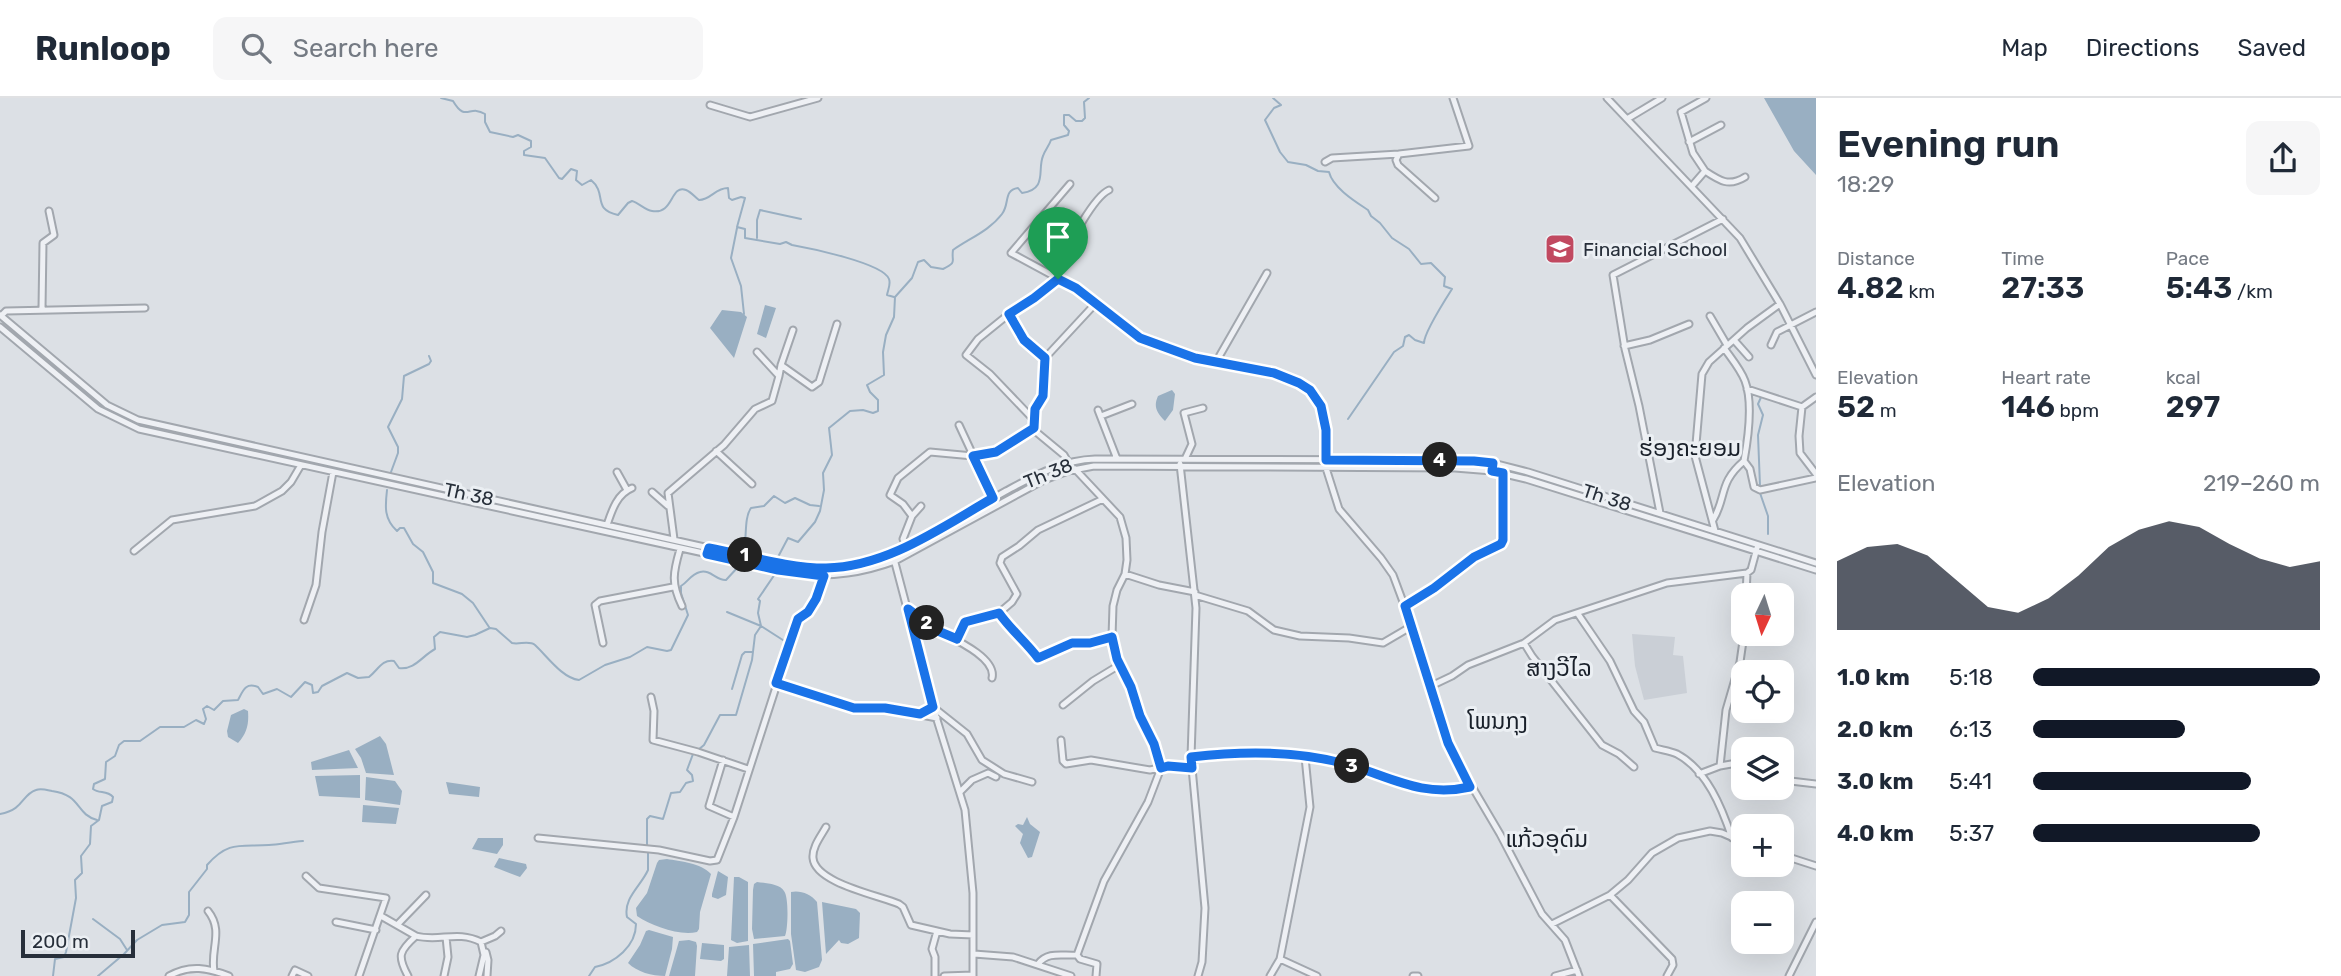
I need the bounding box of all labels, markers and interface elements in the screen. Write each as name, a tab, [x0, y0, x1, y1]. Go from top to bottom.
search box	[213, 17, 703, 80]
text: Runloop	[35, 29, 171, 68]
icon: search	[237, 29, 275, 67]
text: Search here	[293, 33, 439, 64]
text: Map	[2001, 34, 2048, 62]
text: Directions	[2086, 34, 2199, 62]
text: Saved	[2237, 34, 2306, 62]
text: Evening run	[1837, 121, 2060, 167]
button: share	[2246, 121, 2320, 195]
text: 18:29	[1837, 170, 1895, 198]
pin	[1028, 207, 1088, 279]
icon: arrive	[1039, 218, 1077, 256]
school or university icon: Financial School	[1543, 232, 1577, 266]
place label: Financial School	[1583, 238, 1727, 261]
text: Distance	[1837, 247, 1915, 270]
text: Time	[2001, 247, 2044, 270]
text: Pace	[2166, 247, 2209, 270]
text: 4.82	[1837, 270, 1904, 306]
text: 27:33	[2001, 270, 2084, 306]
text: 5:43	[2166, 270, 2232, 306]
text: km	[1904, 280, 1935, 303]
text: /km	[2232, 280, 2273, 303]
text: Elevation	[1837, 366, 1918, 389]
text: Heart rate	[2001, 366, 2091, 389]
text: kcal	[2166, 366, 2201, 389]
text: 52	[1837, 389, 1875, 425]
text: 146	[2001, 389, 2055, 425]
text: 297	[2166, 389, 2220, 425]
text: m	[1875, 399, 1897, 422]
text: bpm	[2055, 399, 2099, 422]
district label: ຮ່ອງຄະຍອມ	[1639, 434, 1741, 462]
pin: 4	[1422, 442, 1458, 478]
text: 4	[1433, 448, 1446, 471]
street label: Th 38	[1021, 453, 1076, 494]
text: Elevation	[1837, 469, 1936, 497]
text: 219–260 m	[2203, 469, 2320, 497]
street label: Th 38	[442, 478, 496, 511]
street label: Th 38	[1579, 479, 1634, 516]
pin: 1	[728, 538, 762, 573]
text: 1	[740, 543, 749, 566]
north arrow	[1731, 583, 1794, 646]
map controls	[1731, 583, 1794, 954]
pin: 2	[909, 606, 944, 640]
text: 2	[920, 611, 933, 634]
district label: ສາງວີໄລ	[1526, 654, 1592, 682]
button: locate	[1731, 660, 1794, 723]
text: 1.0 km	[1837, 663, 1910, 691]
text: 5:18	[1949, 663, 1993, 691]
district label: ໂພນກຸງ	[1467, 707, 1528, 736]
text: 2.0 km	[1837, 715, 1913, 743]
text: 6:13	[1949, 715, 1992, 743]
button: layers	[1731, 737, 1794, 800]
pin: 3	[1334, 748, 1370, 784]
text: 3	[1345, 754, 1358, 777]
text: 3.0 km	[1837, 767, 1914, 795]
text: 5:41	[1949, 767, 1992, 795]
button: +	[1731, 814, 1794, 877]
text: 4.0 km	[1837, 819, 1914, 847]
text: 5:37	[1949, 819, 1994, 847]
district label: ແກ້ວອຸດົມ	[1506, 825, 1588, 854]
button: −	[1731, 891, 1794, 954]
scale bar	[21, 927, 135, 959]
text: 200 m	[32, 930, 89, 953]

